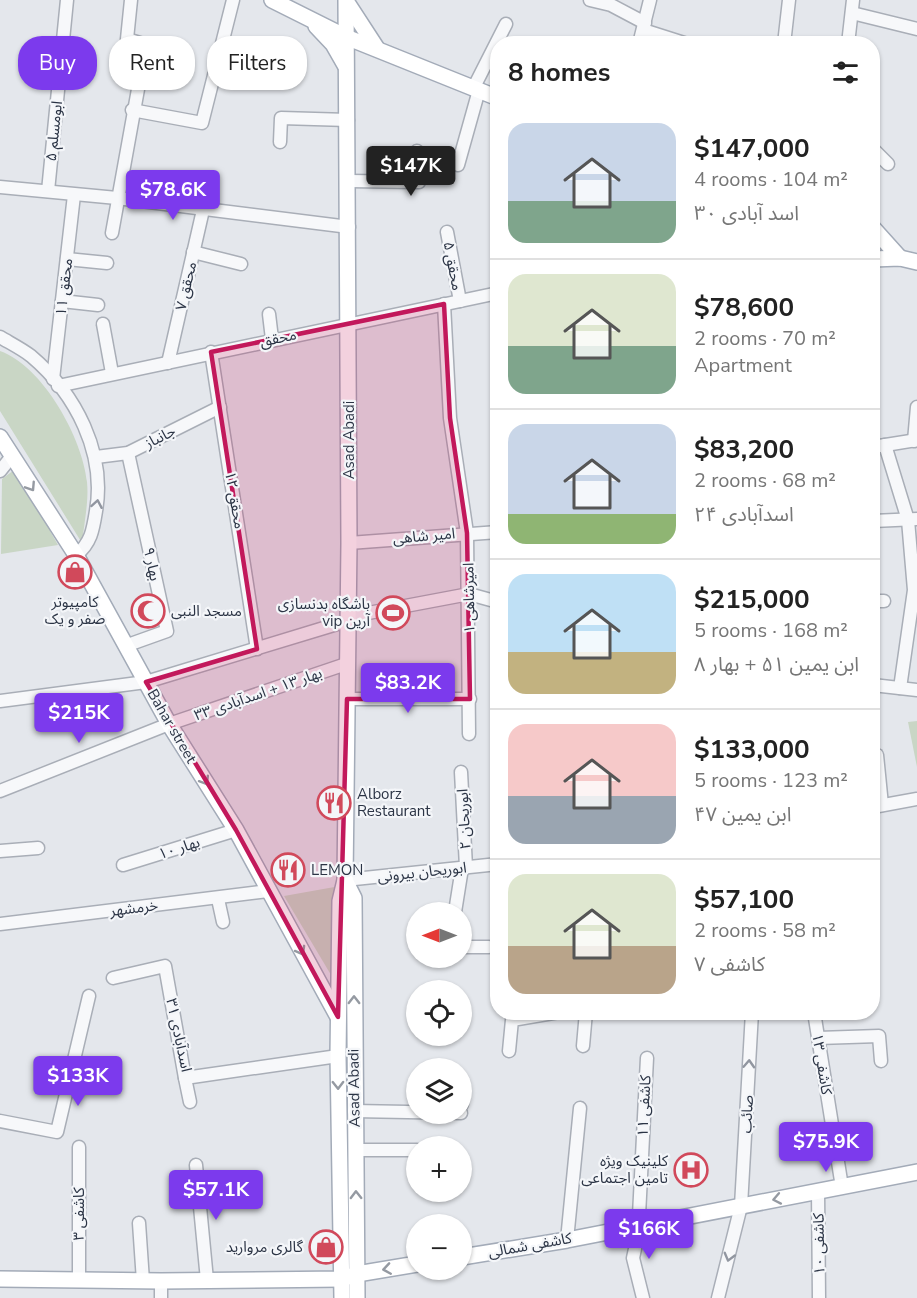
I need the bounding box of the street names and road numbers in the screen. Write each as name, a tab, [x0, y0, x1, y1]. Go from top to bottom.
street label: ابومسلم ۵	[41, 100, 68, 162]
street label: محقق ۵	[438, 240, 468, 292]
street label: محقق ۱۱	[51, 257, 77, 317]
street label: محقق ۷	[171, 260, 201, 312]
street label: محقق	[258, 324, 298, 352]
street label: Asad Abadi	[339, 401, 359, 479]
street label: جانباز	[140, 421, 179, 454]
street label: محقق ۱۲	[220, 470, 250, 530]
street label: امیر شاهی	[392, 523, 456, 549]
street label: بهار ۹	[139, 545, 165, 583]
street label: امیرشاهی ۱	[458, 562, 480, 634]
street label: بهار ۱۳ + اسدآبادی ۳۳	[191, 663, 325, 725]
street label: Bahar street	[143, 685, 202, 767]
street label: ابوریحان ۲	[452, 788, 476, 850]
street label: بهار ۱۰	[156, 832, 202, 864]
street label: ابوریحان بیرونی	[376, 857, 468, 887]
street label: خرمشهر	[108, 895, 159, 921]
street label: اسدآبادی ۳۱	[161, 996, 197, 1074]
street label: کاشفی ۱۳	[807, 1032, 837, 1097]
street label: Asad Abadi	[343, 1049, 365, 1127]
street label: کاشفی ۱۱	[632, 1074, 656, 1137]
street label: صائب	[736, 1094, 758, 1134]
street label: کاشفی ۳	[69, 1187, 89, 1241]
street label: کاشفی ۱۰	[808, 1212, 830, 1275]
street label: کاشفی شمالی	[487, 1228, 574, 1262]

